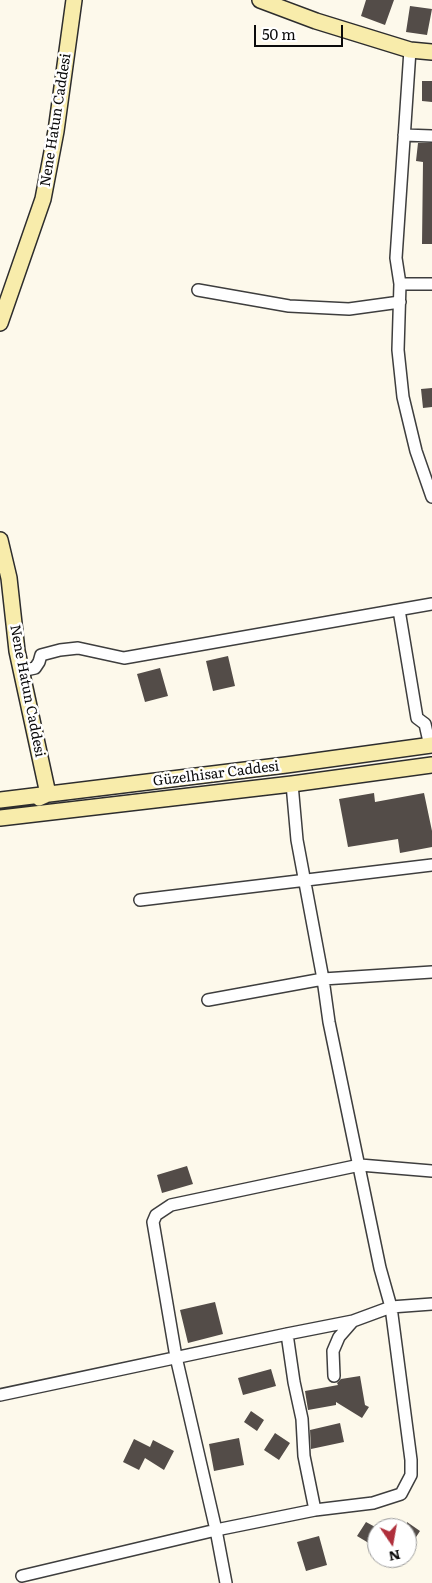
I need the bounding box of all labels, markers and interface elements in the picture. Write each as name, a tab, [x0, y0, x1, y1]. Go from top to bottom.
scale bar	[257, 15, 346, 47]
text: 50 m	[262, 22, 296, 45]
street label: Nene Hatun Caddesi	[37, 52, 75, 188]
street label: Nene Hatun Caddesi	[6, 623, 48, 759]
street label: Güzelhisar Caddesi	[152, 758, 280, 790]
north arrow	[367, 1518, 417, 1568]
text: N	[387, 1546, 403, 1568]

